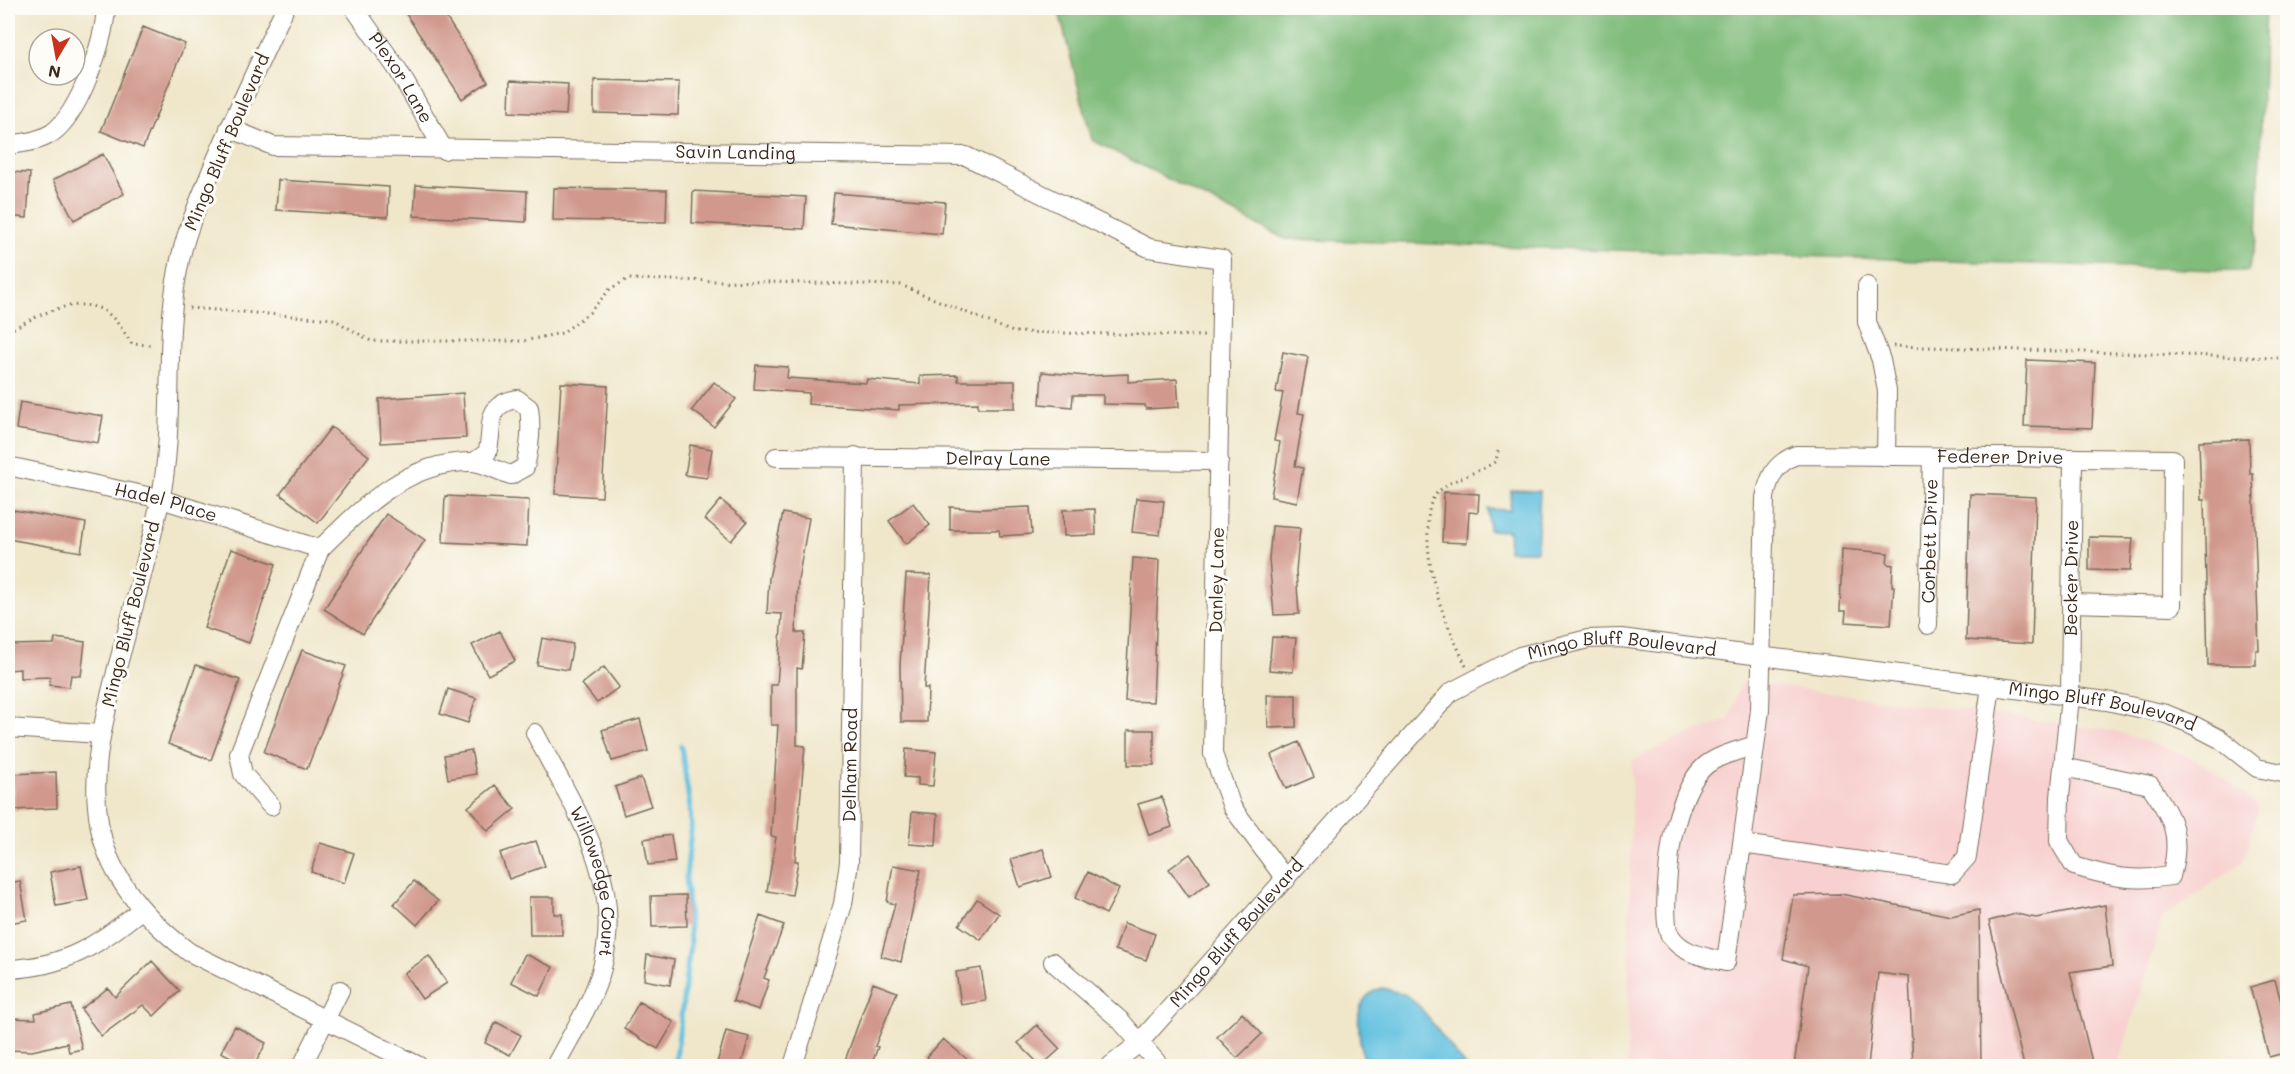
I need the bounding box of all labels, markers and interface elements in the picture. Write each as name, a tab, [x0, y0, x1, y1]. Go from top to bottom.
north arrow	[27, 27, 87, 87]
street label: Plexor Lane	[364, 27, 439, 127]
street label: Mingo Bluff Boulevard	[178, 49, 274, 234]
text: N	[46, 61, 62, 84]
street label: Savin Landing	[675, 139, 796, 165]
street label: Federer Drive	[1937, 443, 2064, 469]
street label: Delray Lane	[945, 446, 1051, 470]
street label: Hadel Place	[113, 476, 220, 527]
street label: Corbett Drive	[1916, 479, 1942, 603]
street label: Mingo Bluff Boulevard	[95, 518, 165, 709]
street label: Becker Drive	[2058, 520, 2083, 636]
street label: Danley Lane	[1203, 527, 1229, 633]
street label: Mingo Bluff Boulevard	[1525, 625, 1718, 665]
street label: Mingo Bluff Boulevard	[2007, 675, 2200, 736]
street label: Delham Road	[837, 708, 862, 822]
street label: Willowedge Court	[565, 802, 621, 959]
street label: Mingo Bluff Boulevard	[1164, 853, 1308, 1012]

